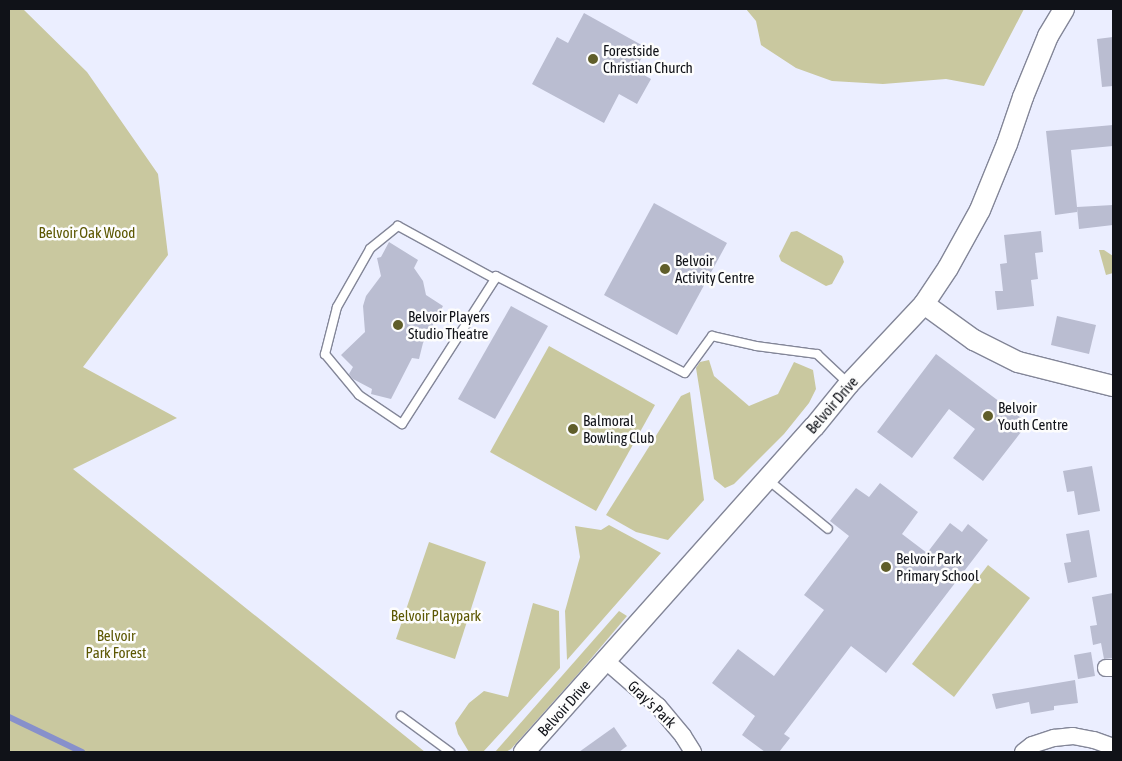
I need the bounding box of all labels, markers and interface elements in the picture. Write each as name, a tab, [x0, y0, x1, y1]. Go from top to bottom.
place label: Forestside Christian Church	[603, 41, 693, 76]
marker: Forestside Christian Church	[587, 53, 599, 65]
park label: Belvoir Oak Wood	[39, 224, 135, 242]
place label: Belvoir Activity Centre	[675, 251, 754, 286]
marker: Belvoir Activity Centre	[659, 263, 671, 275]
place label: Belvoir Players Studio Theatre	[408, 307, 490, 342]
marker: Belvoir Players Studio Theatre	[392, 319, 404, 331]
street label: Belvoir Drive	[802, 373, 862, 437]
place label: Belvoir Youth Centre	[998, 398, 1068, 433]
marker: Belvoir Youth Centre	[982, 410, 994, 422]
place label: Balmoral Bowling Club	[583, 411, 654, 446]
marker: Balmoral Bowling Club	[567, 423, 579, 435]
place label: Belvoir Park Primary School	[896, 549, 979, 584]
marker: Belvoir Park Primary School	[880, 561, 892, 573]
park label: Belvoir Playpark	[391, 607, 481, 625]
park label: Belvoir Park Forest	[86, 626, 146, 661]
street label: Belvoir Drive	[534, 676, 594, 740]
street label: Gray's Park	[624, 677, 680, 731]

